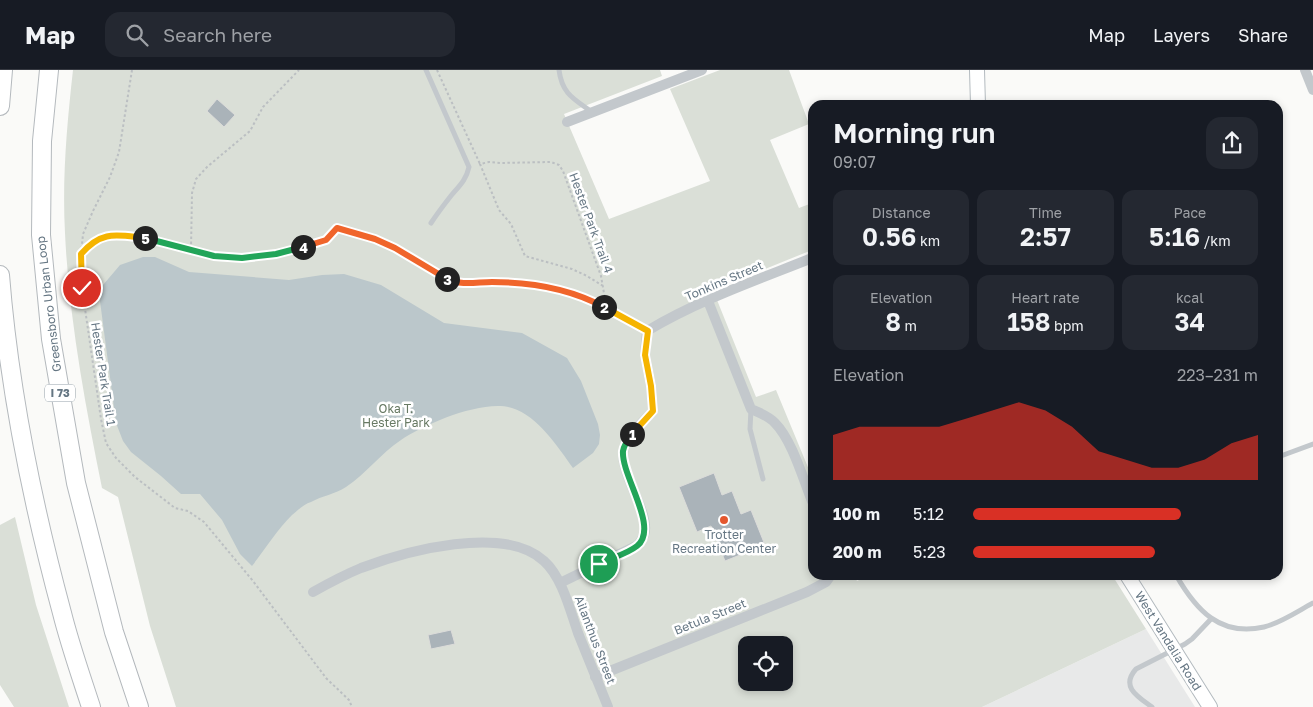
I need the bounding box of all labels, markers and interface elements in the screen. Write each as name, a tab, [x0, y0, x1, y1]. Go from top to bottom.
search box	[105, 12, 455, 57]
text: Map	[25, 20, 75, 49]
icon: search	[123, 21, 151, 49]
text: Search here	[163, 23, 272, 46]
text: Map	[1088, 24, 1125, 46]
text: Layers	[1153, 24, 1210, 46]
text: Share	[1238, 24, 1288, 46]
text: Morning run	[833, 116, 996, 149]
button: share	[1206, 117, 1258, 169]
text: 09:07	[833, 152, 876, 172]
street label: Hester Park Trail 4	[566, 170, 617, 275]
text: Distance	[872, 204, 931, 221]
text: Time	[1029, 204, 1062, 221]
text: Pace	[1173, 204, 1206, 221]
text: 0.56	[862, 221, 916, 252]
text: 2:57	[1020, 221, 1071, 252]
text: 5:16	[1149, 221, 1200, 252]
pin: 5	[132, 226, 158, 250]
text: 5	[141, 230, 150, 247]
text: km	[916, 232, 940, 249]
text: /km	[1200, 232, 1231, 249]
pin: 4	[290, 234, 316, 260]
street label: Greensboro Urban Loop	[33, 235, 64, 373]
text: 4	[299, 239, 308, 256]
street label: Tonkins Street	[683, 257, 765, 304]
pin: 3	[434, 266, 460, 292]
pin	[61, 267, 103, 309]
text: 3	[443, 271, 452, 288]
icon: check	[68, 274, 96, 302]
text: Elevation	[870, 289, 932, 306]
text: Heart rate	[1011, 289, 1080, 306]
text: kcal	[1176, 289, 1204, 306]
pin: 2	[592, 294, 616, 320]
text: 2	[600, 299, 609, 316]
text: 8	[885, 306, 901, 337]
text: 158	[1007, 306, 1051, 337]
text: 34	[1174, 306, 1205, 337]
text: m	[901, 317, 917, 334]
text: bpm	[1051, 317, 1084, 334]
street label: Hester Park Trail 1	[88, 321, 119, 427]
text: Elevation	[833, 365, 904, 385]
text: 223–231 m	[1177, 365, 1258, 385]
road number: I 73	[45, 384, 75, 402]
park label: Oka T. Hester Park	[362, 401, 430, 430]
pin: 1	[620, 422, 644, 446]
text: 1	[629, 426, 636, 443]
text: 100 m	[833, 504, 880, 524]
text: 5:12	[913, 504, 944, 524]
marker: Trotter Recreation Center	[718, 514, 730, 526]
place label: Trotter Recreation Center	[672, 527, 776, 556]
text: 200 m	[833, 542, 882, 562]
text: 5:23	[913, 542, 946, 562]
pin	[578, 543, 620, 585]
icon: arrive	[585, 550, 613, 578]
street label: West Vandalia Road	[1132, 588, 1205, 693]
street label: Ailanthus Street	[572, 594, 619, 686]
street label: Betula Street	[672, 595, 748, 638]
map controls	[738, 636, 793, 691]
button: locate	[738, 636, 793, 691]

